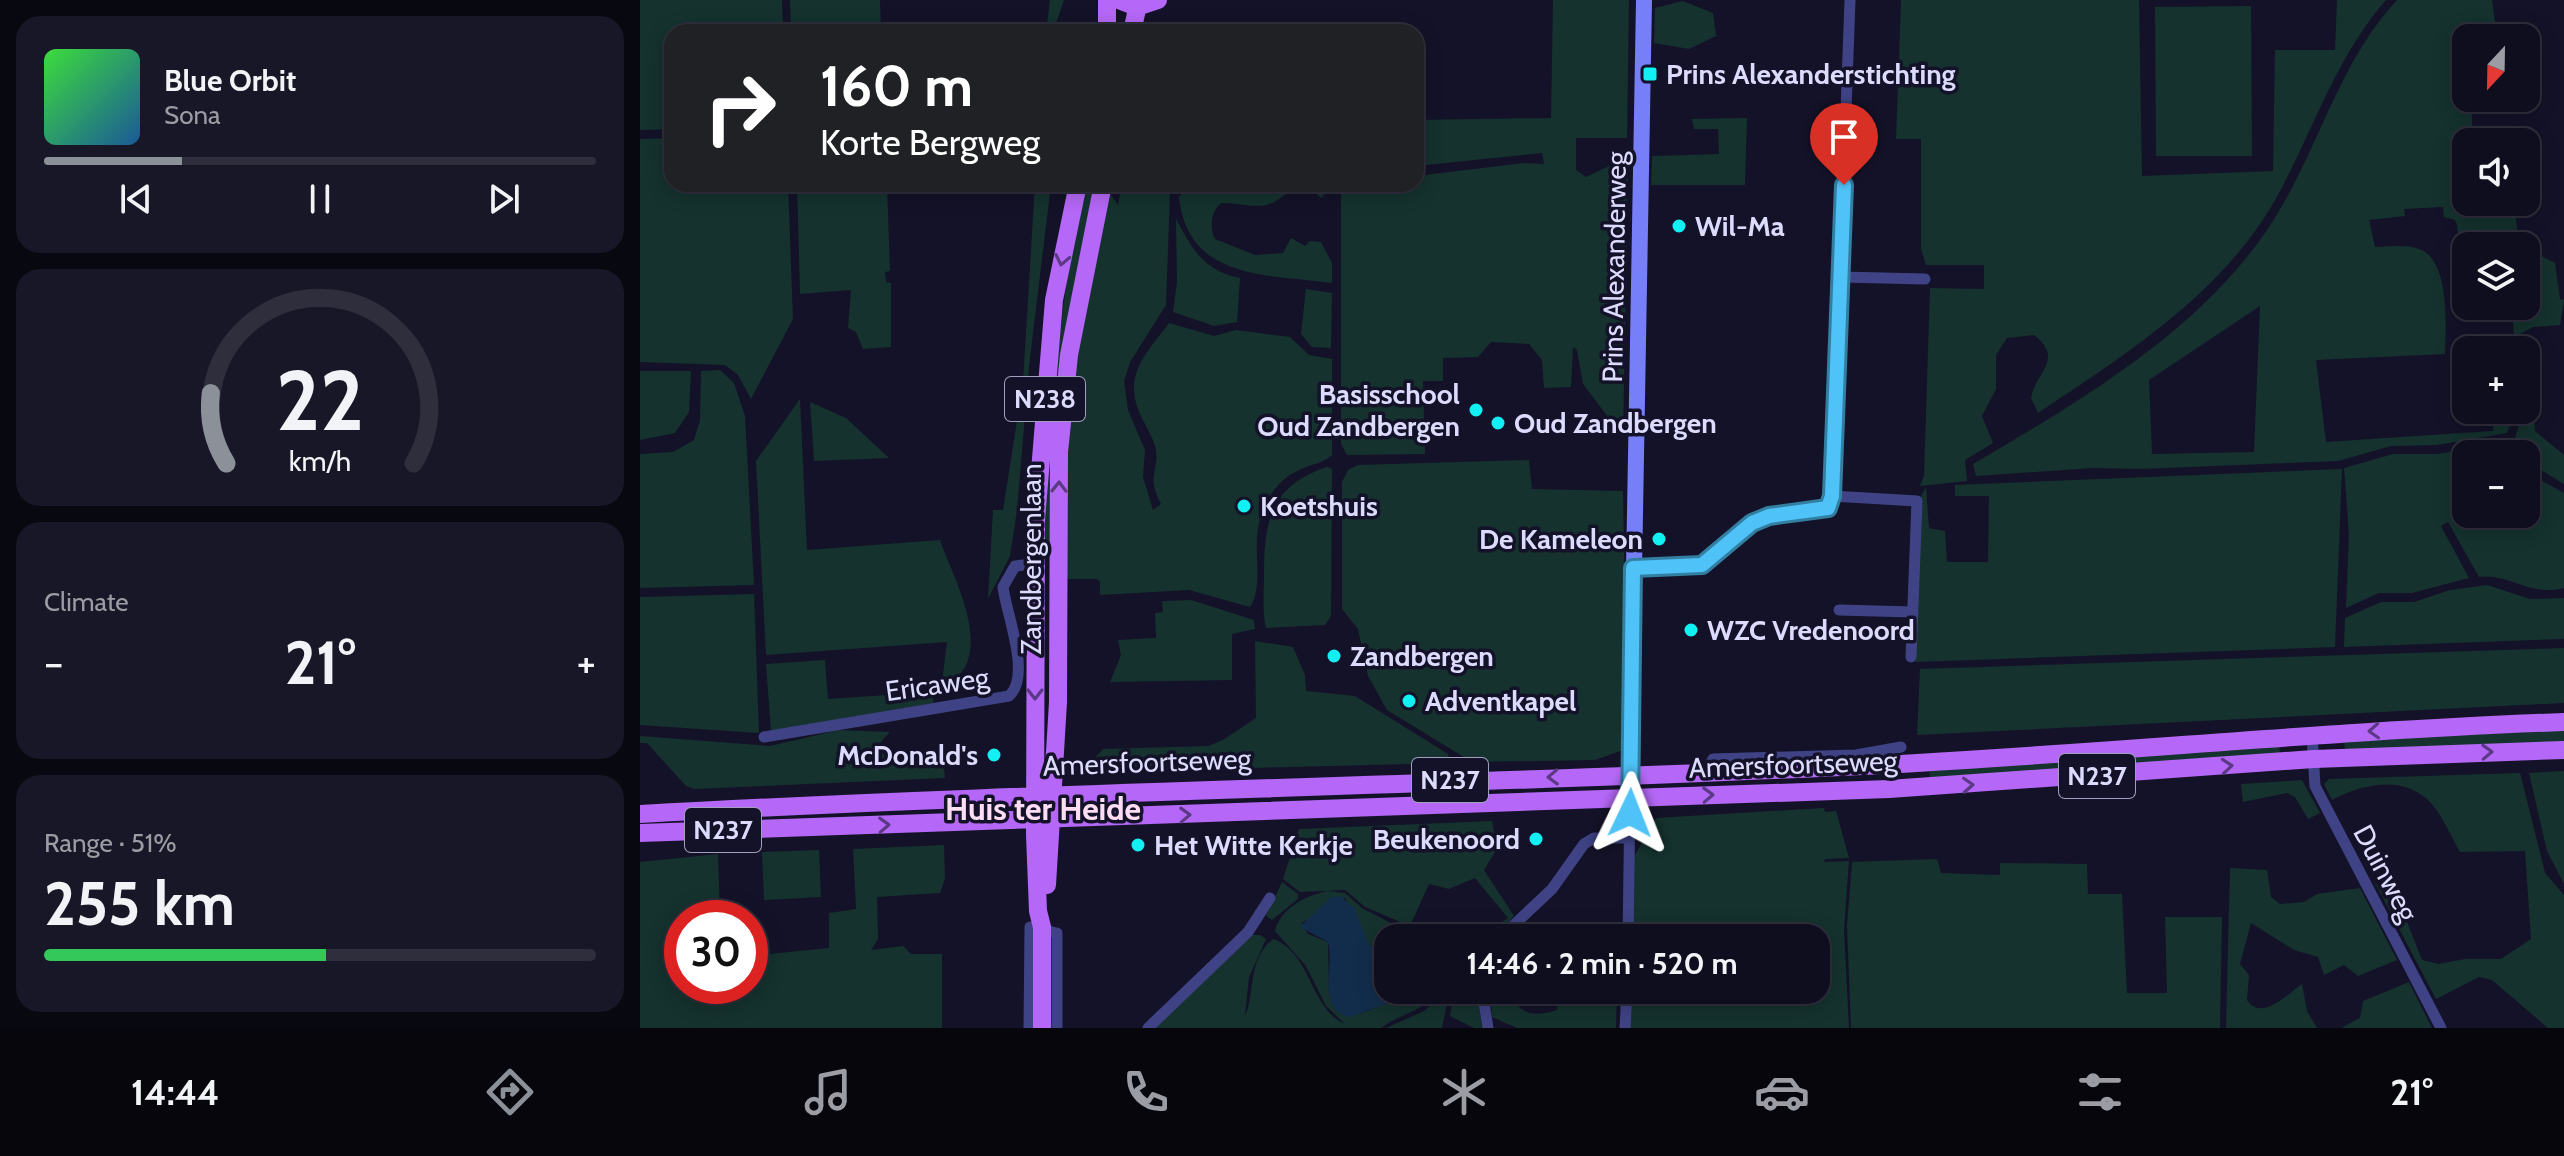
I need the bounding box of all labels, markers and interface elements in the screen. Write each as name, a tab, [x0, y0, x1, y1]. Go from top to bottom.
north arrow	[2452, 24, 2540, 112]
map controls	[2452, 24, 2540, 528]
text: 160 m	[820, 52, 973, 120]
icon: right	[688, 56, 792, 160]
place label: Prins Alexanderstichting	[1666, 57, 1956, 91]
text: Blue Orbit	[164, 62, 296, 99]
marker: Prins Alexanderstichting	[1641, 65, 1659, 83]
text: Sona	[164, 99, 221, 131]
pin	[1810, 103, 1878, 185]
icon: arrive	[1822, 115, 1866, 159]
text: Korte Bergweg	[820, 120, 1040, 164]
button: sound	[2452, 128, 2540, 216]
street label: Prins Alexanderweg	[1595, 150, 1633, 383]
icon: previous	[114, 177, 158, 221]
icon: pause	[298, 177, 342, 221]
icon: next	[482, 177, 526, 221]
place label: Wil-Ma	[1695, 209, 1785, 243]
marker: Wil-Ma	[1670, 217, 1688, 235]
button: layers	[2452, 232, 2540, 320]
one-way arrow	[1054, 253, 1071, 267]
button: +	[2452, 336, 2540, 424]
text: 22	[276, 349, 364, 450]
road number: N238	[1005, 377, 1085, 421]
place label: Basisschool Oud Zandbergen	[1257, 377, 1460, 443]
marker: Basisschool Oud Zandbergen	[1467, 401, 1485, 419]
place label: Oud Zandbergen	[1514, 406, 1717, 440]
marker: Oud Zandbergen	[1489, 414, 1507, 432]
button: −	[2452, 440, 2540, 528]
text: km/h	[289, 443, 351, 478]
street label: Zandbergenlaan	[1014, 463, 1048, 655]
one-way arrow	[1050, 480, 1067, 493]
place label: Koetshuis	[1260, 489, 1378, 523]
marker: Koetshuis	[1235, 497, 1253, 515]
place label: De Kameleon	[1479, 522, 1643, 556]
marker: De Kameleon	[1650, 530, 1668, 548]
text: Climate	[44, 586, 129, 618]
place label: WZC Vredenoord	[1707, 613, 1915, 647]
marker: WZC Vredenoord	[1682, 621, 1700, 639]
text: 21°	[284, 626, 356, 699]
text: −	[44, 636, 63, 689]
text: +	[577, 636, 596, 689]
place label: Zandbergen	[1350, 639, 1494, 673]
marker: Zandbergen	[1325, 647, 1343, 665]
street label: Ericaweg	[883, 660, 992, 708]
place label: Adventkapel	[1425, 684, 1576, 718]
one-way arrow	[1026, 688, 1044, 701]
marker: Adventkapel	[1400, 692, 1418, 710]
one-way arrow	[2367, 722, 2380, 739]
place label: McDonald's	[837, 738, 978, 772]
street label: Amersfoortseweg	[1042, 741, 1253, 783]
street label: Amersfoortseweg	[1688, 743, 1899, 785]
one-way arrow	[2481, 744, 2494, 761]
marker: McDonald's	[985, 746, 1003, 764]
road number: N237	[2059, 754, 2135, 798]
road number: N237	[1412, 758, 1488, 802]
one-way arrow	[2221, 758, 2234, 775]
one-way arrow	[1546, 768, 1559, 786]
position arrow	[1588, 771, 1672, 855]
one-way arrow	[1962, 777, 1975, 794]
one-way arrow	[1702, 787, 1715, 804]
district label: Huis ter Heide	[945, 789, 1141, 828]
one-way arrow	[1179, 806, 1192, 824]
road number: N237	[685, 808, 761, 852]
one-way arrow	[878, 816, 891, 833]
street label: Duinweg	[2346, 819, 2426, 928]
place label: Beukenoord	[1373, 822, 1520, 856]
text: Range · 51%	[44, 827, 177, 859]
place label: Het Witte Kerkje	[1154, 828, 1353, 862]
marker: Beukenoord	[1527, 830, 1545, 848]
marker: Het Witte Kerkje	[1129, 836, 1147, 854]
text: 255 km	[44, 867, 235, 940]
speed limit sign: 30	[664, 900, 768, 1004]
text: 14:46 · 2 min · 520 m	[1466, 945, 1738, 982]
icon: directions	[482, 1064, 538, 1120]
icon: music	[800, 1064, 856, 1120]
icon: phone	[1118, 1064, 1174, 1120]
icon: climate	[1436, 1064, 1492, 1120]
icon: car	[1754, 1064, 1810, 1120]
icon: filters	[2072, 1064, 2128, 1120]
text: 14:44	[131, 1070, 219, 1114]
text: 21°	[2390, 1070, 2433, 1114]

